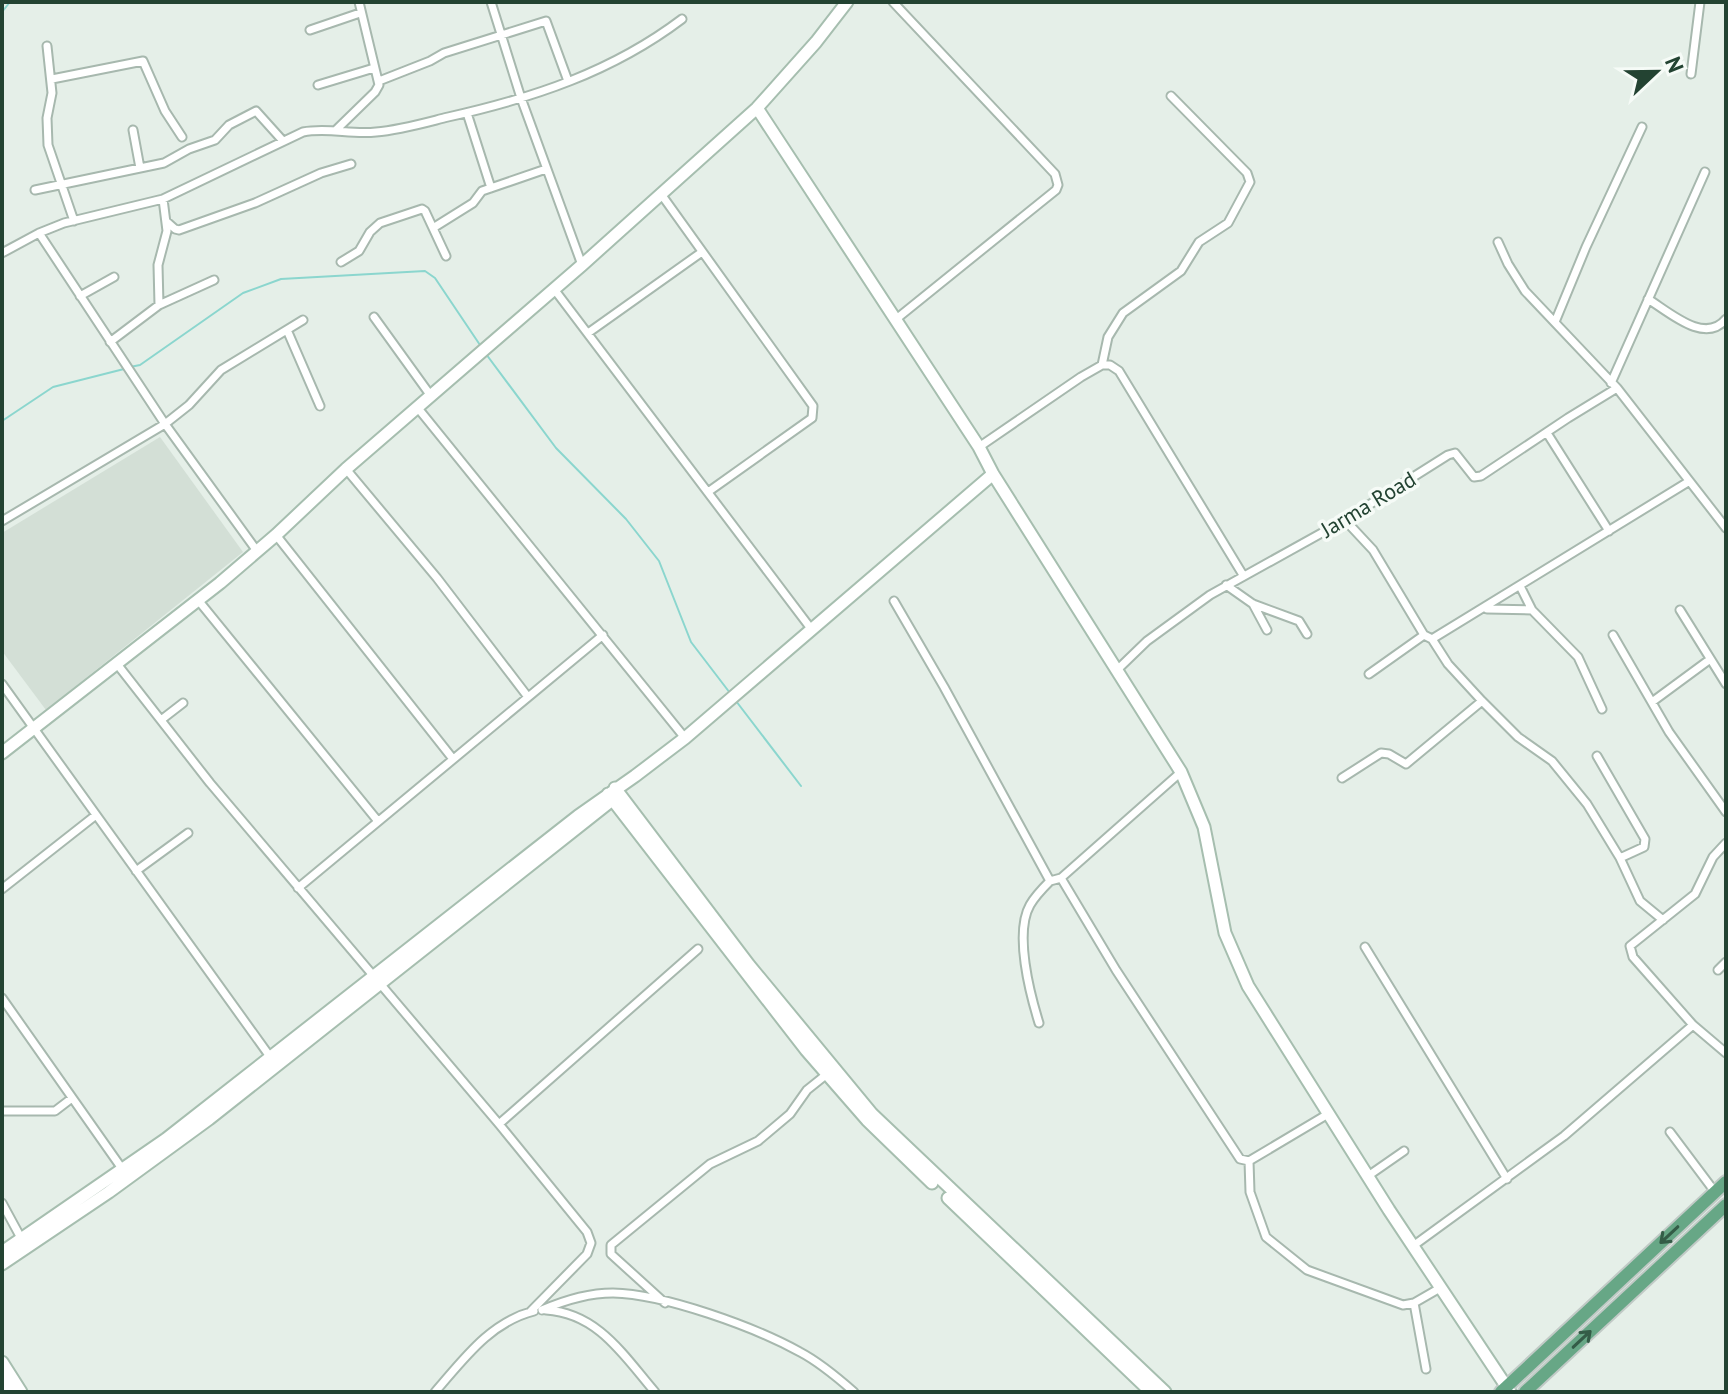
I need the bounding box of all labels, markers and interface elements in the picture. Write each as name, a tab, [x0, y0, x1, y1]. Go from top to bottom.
north arrow	[1616, 32, 1696, 112]
text: N	[1659, 53, 1690, 76]
street label: Jarma Road	[1314, 465, 1421, 544]
one-way arrow	[1659, 1226, 1679, 1245]
one-way arrow	[1572, 1330, 1592, 1348]

